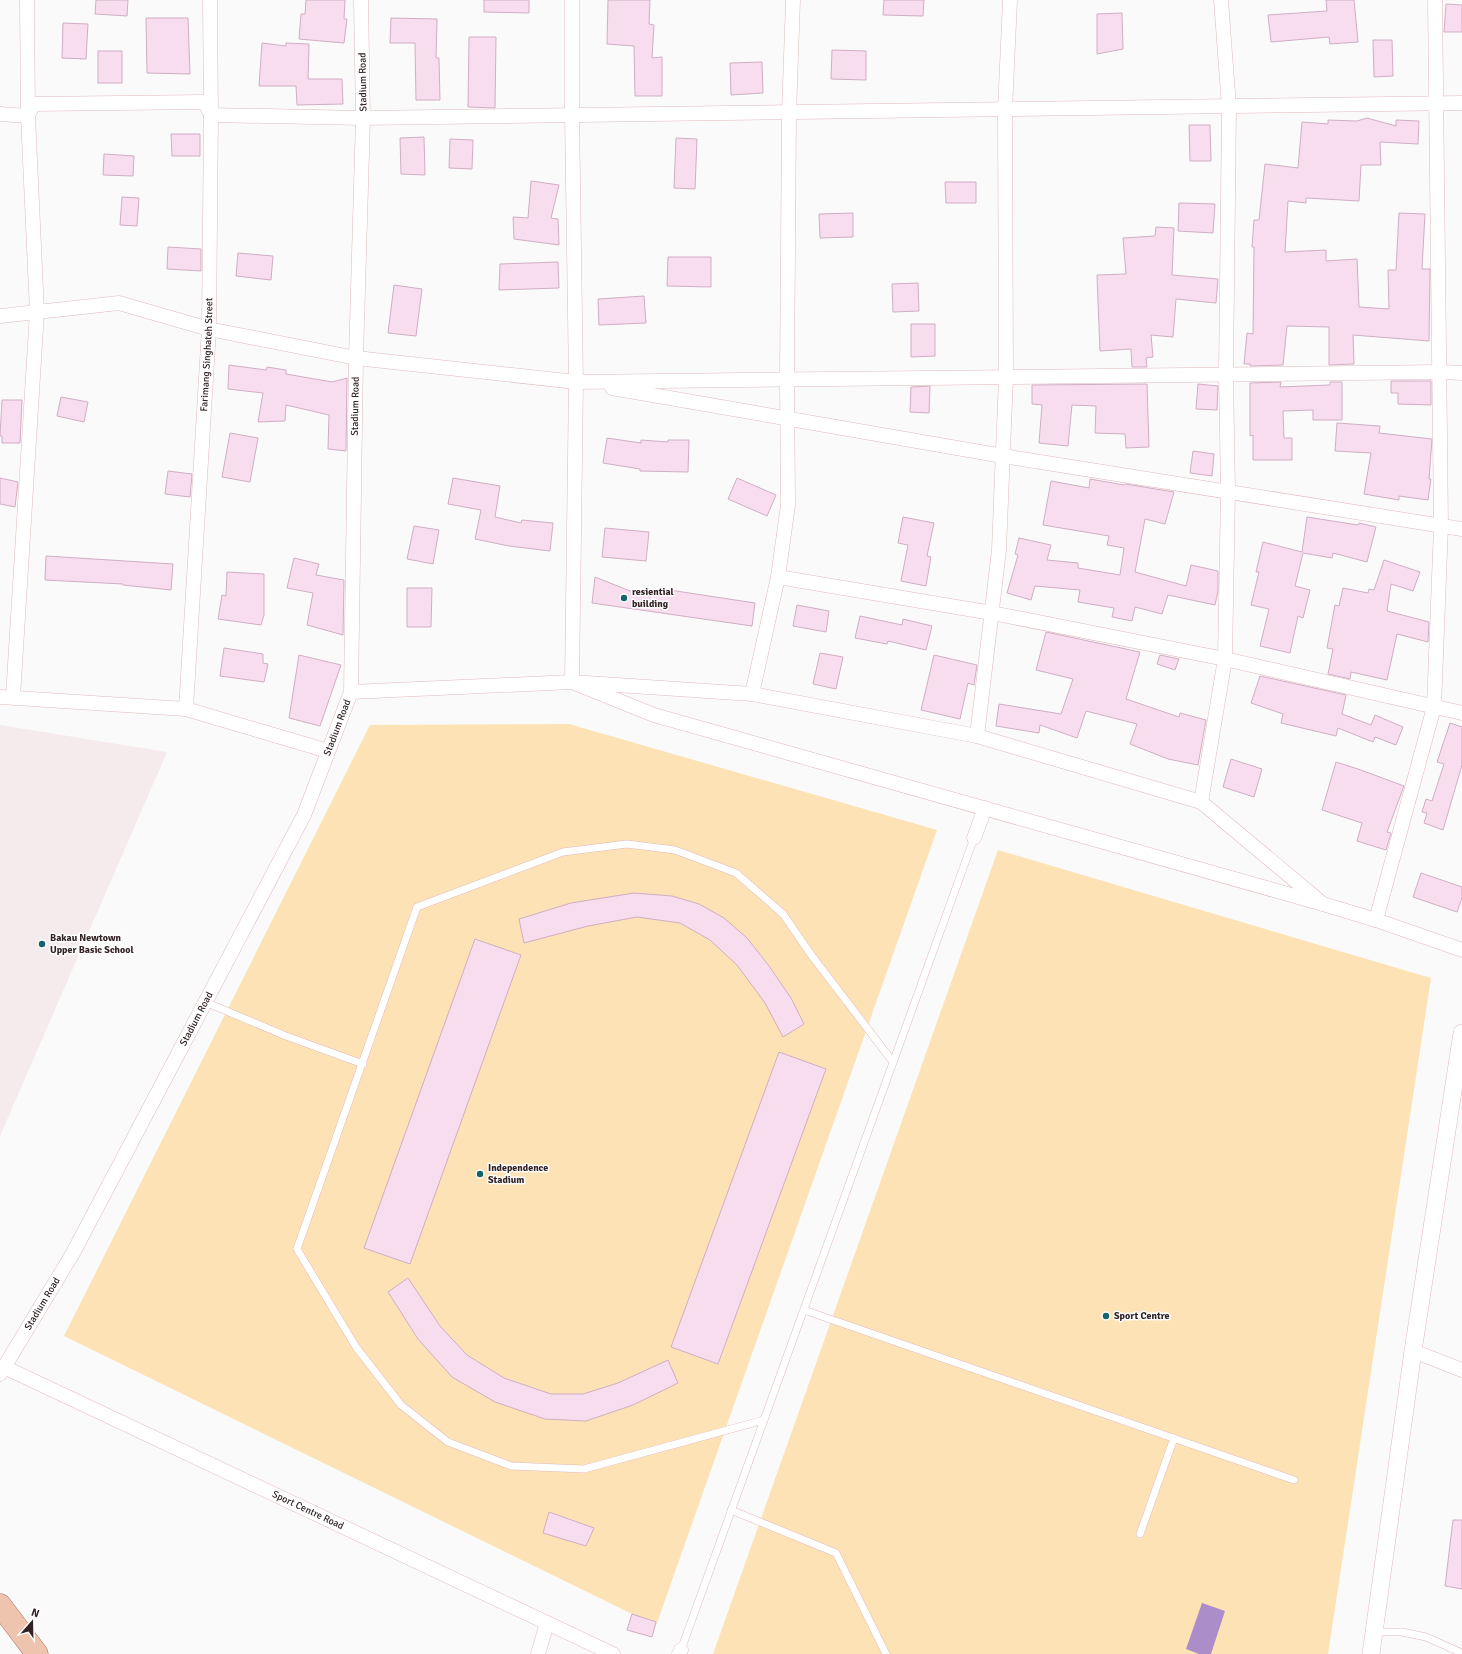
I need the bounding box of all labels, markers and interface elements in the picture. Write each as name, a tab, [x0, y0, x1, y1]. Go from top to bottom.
street label: Stadium Road	[356, 52, 370, 112]
street label: Farimang Singhateh Street	[198, 297, 215, 412]
street label: Stadium Road	[349, 377, 362, 436]
place label: resiential building	[632, 586, 674, 610]
marker: resiential building	[619, 593, 629, 603]
street label: Stadium Road	[321, 698, 354, 757]
place label: Bakau Newtown Upper Basic School	[50, 932, 134, 956]
marker: Bakau Newtown Upper Basic School	[37, 939, 47, 949]
street label: Stadium Road	[177, 990, 216, 1048]
place label: Independence Stadium	[488, 1162, 548, 1186]
marker: Independence Stadium	[475, 1169, 485, 1179]
street label: Stadium Road	[22, 1275, 63, 1332]
place label: Sport Centre	[1114, 1310, 1170, 1322]
marker: Sport Centre	[1101, 1311, 1111, 1321]
street label: Sport Centre Road	[270, 1488, 346, 1532]
north arrow	[12, 1602, 52, 1642]
text: N	[29, 1606, 41, 1620]

